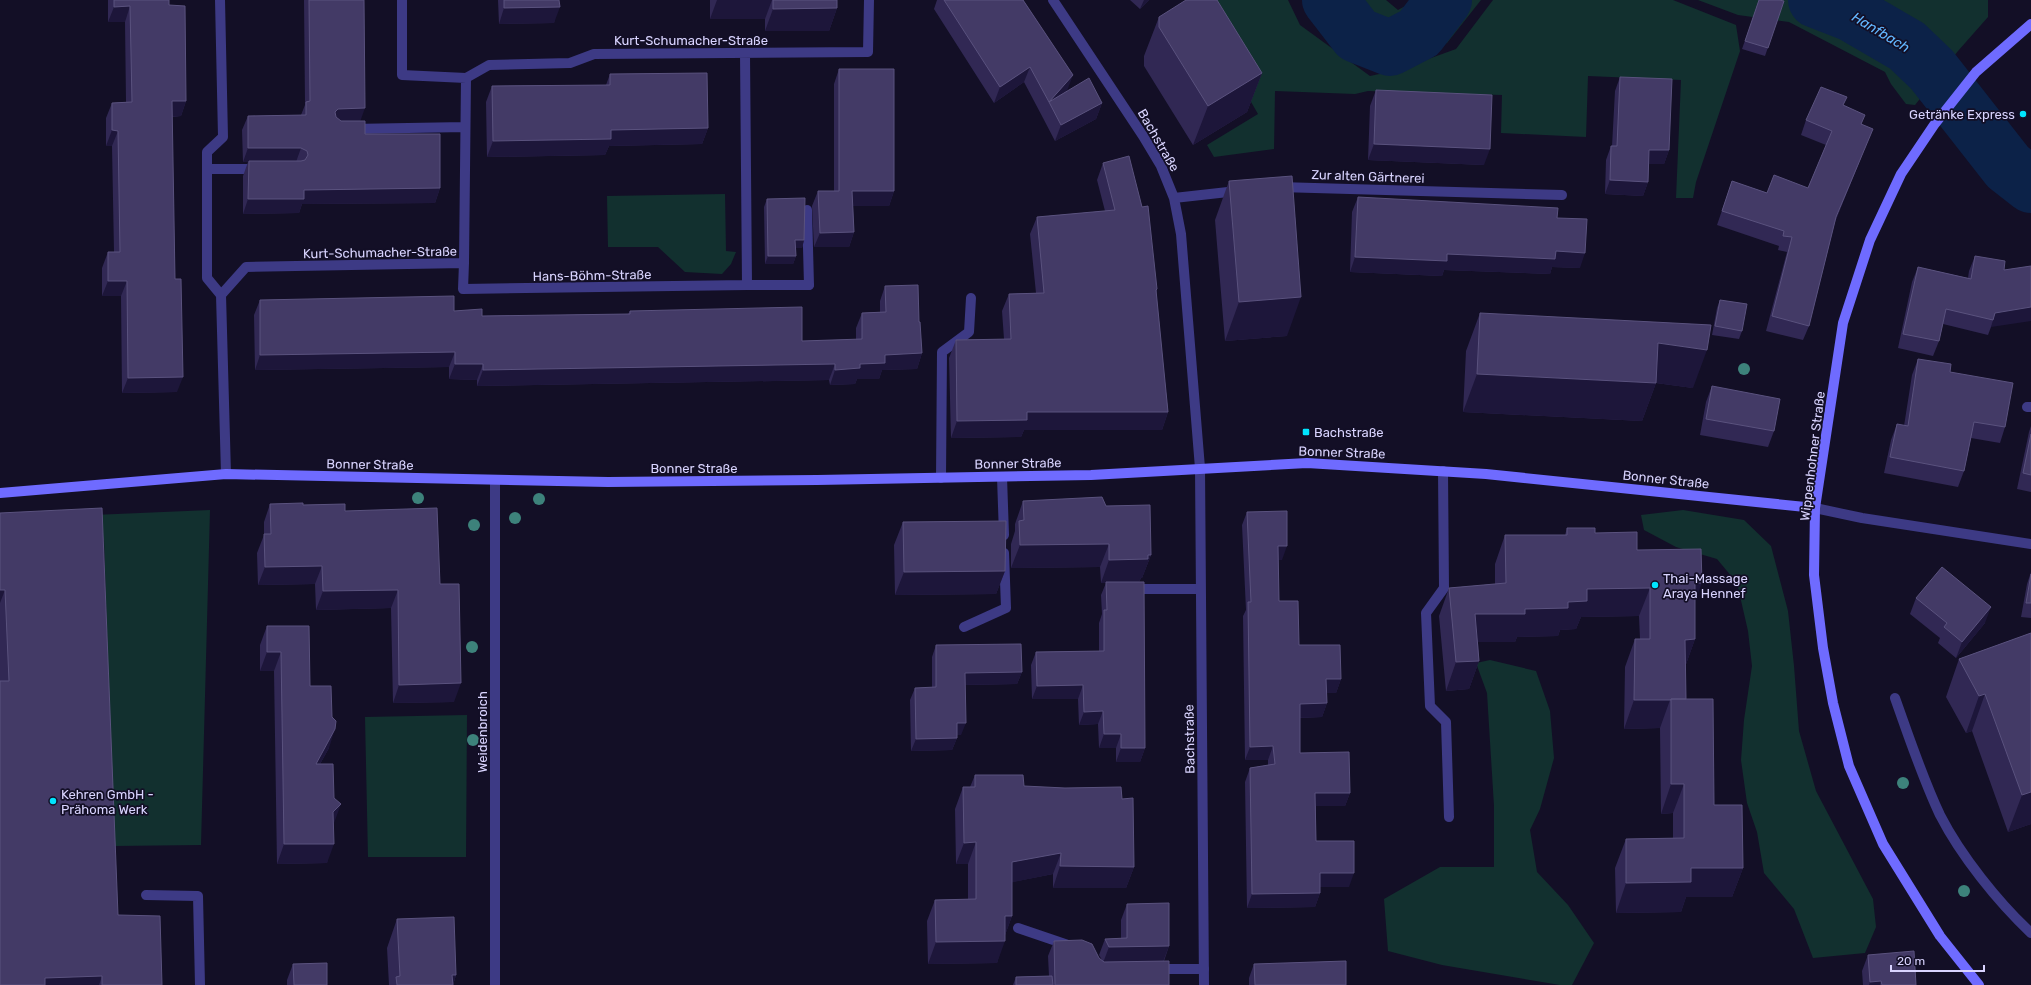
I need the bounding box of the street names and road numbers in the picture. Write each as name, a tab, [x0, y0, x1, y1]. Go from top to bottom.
street label: Kurt-Schumacher-Straße	[614, 33, 768, 48]
street label: Bachstraße	[1135, 106, 1182, 174]
street label: Zur alten Gärtnerei	[1311, 167, 1425, 186]
street label: Kurt-Schumacher-Straße	[303, 244, 457, 261]
street label: Hans-Böhm-Straße	[532, 267, 652, 284]
street label: Wippenhohner Straße	[1797, 390, 1828, 522]
street label: Bonner Straße	[1298, 443, 1386, 462]
street label: Bonner Straße	[974, 455, 1062, 472]
street label: Bonner Straße	[326, 456, 414, 473]
street label: Bonner Straße	[650, 461, 738, 476]
street label: Bonner Straße	[1622, 467, 1710, 492]
street label: Weidenbroich	[475, 691, 490, 773]
street label: Bachstraße	[1181, 704, 1198, 774]

